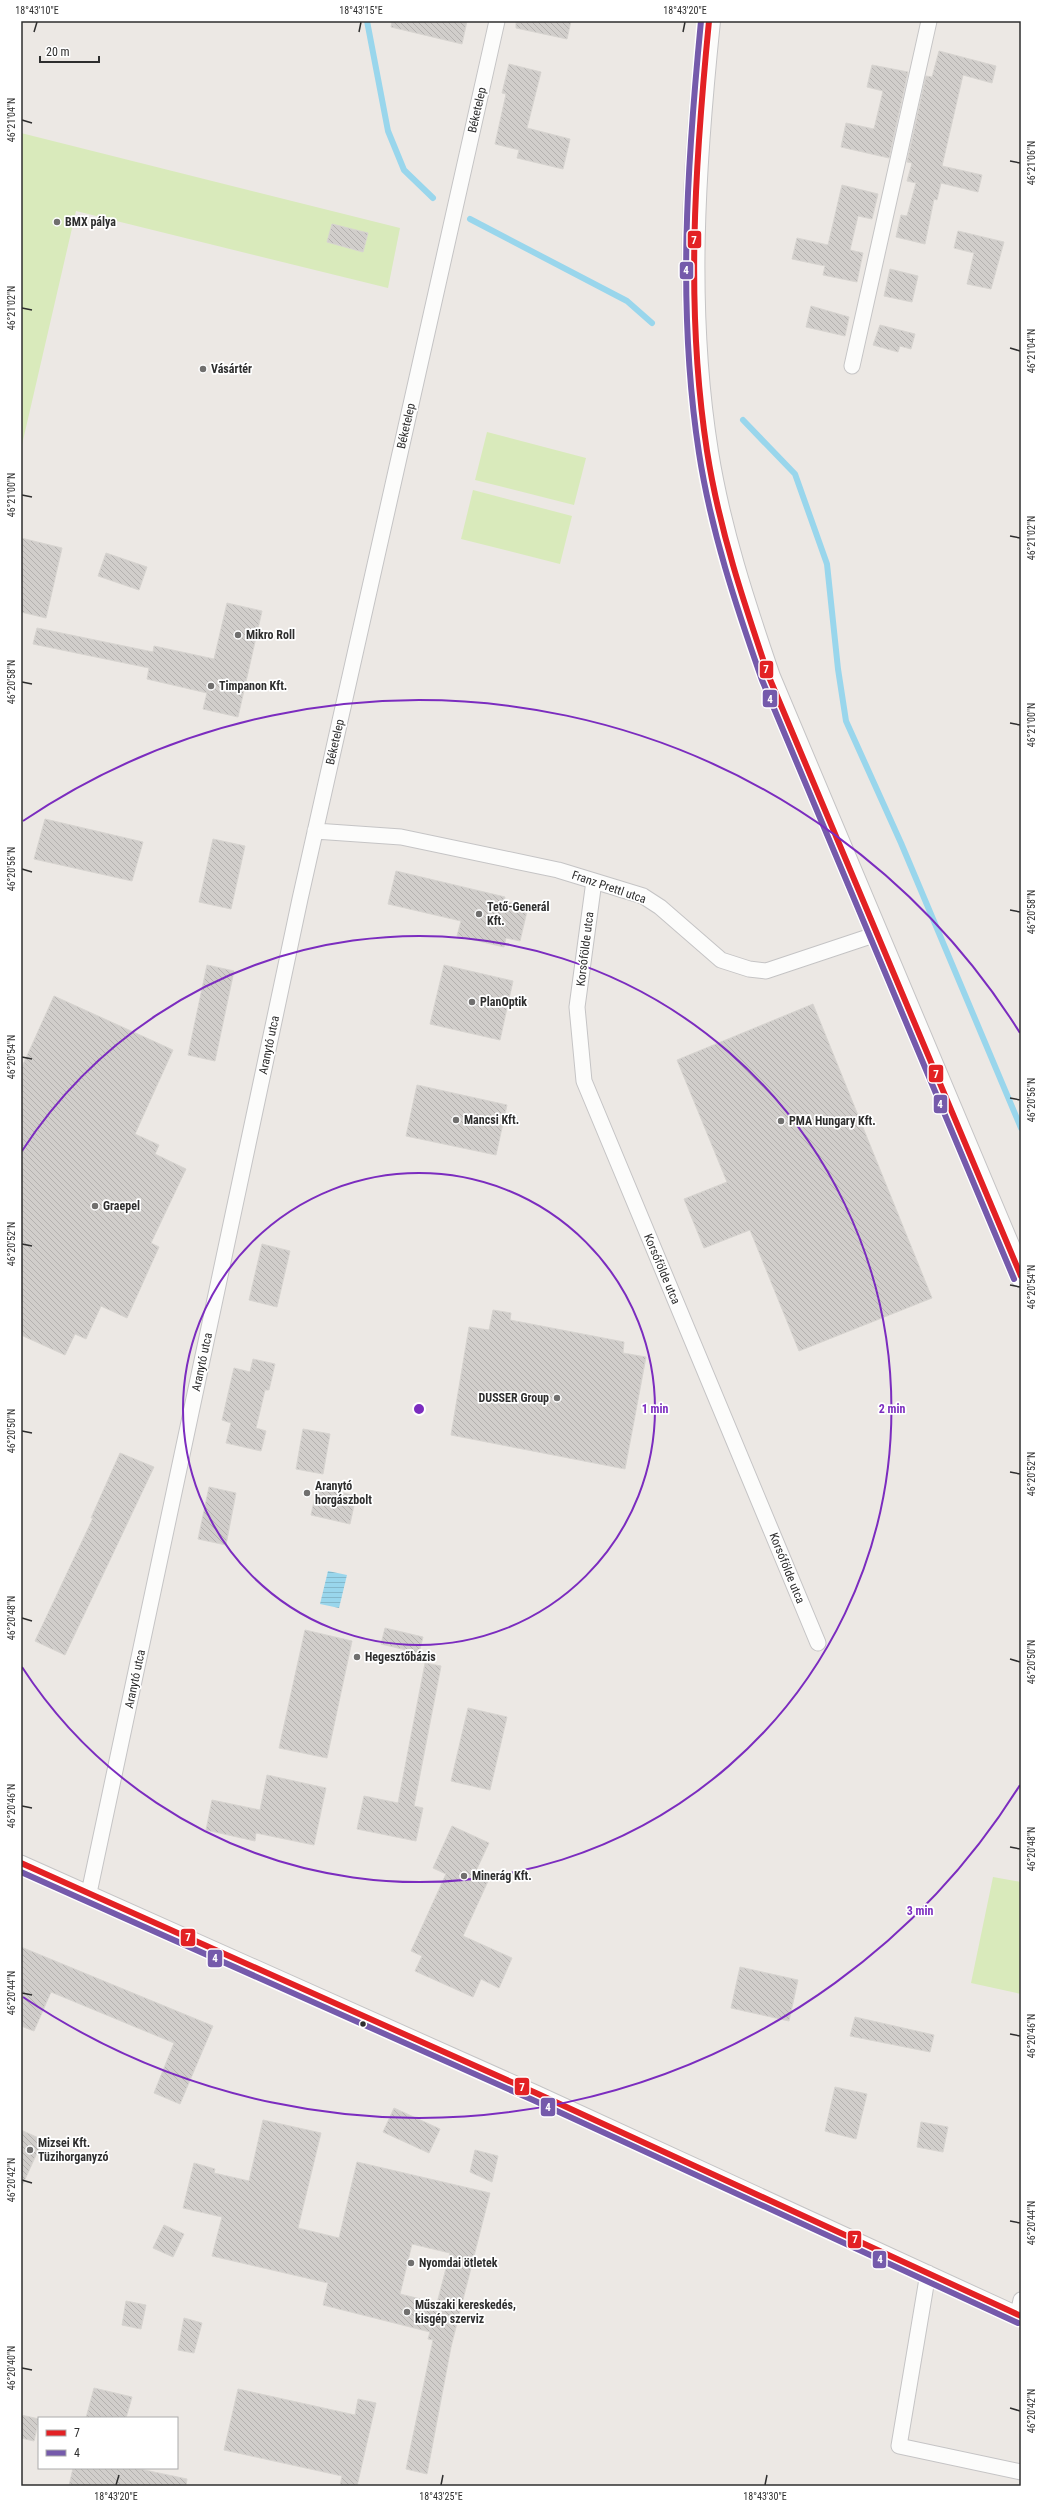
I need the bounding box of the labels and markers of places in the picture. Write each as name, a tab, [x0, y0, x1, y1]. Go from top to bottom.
place label: BMX pálya	[65, 215, 116, 229]
marker: BMX pálya	[52, 217, 62, 227]
place label: Vásártér	[211, 362, 252, 376]
marker: Vásártér	[198, 364, 208, 374]
place label: Mikro Roll	[246, 628, 295, 642]
marker: Mikro Roll	[233, 630, 243, 640]
place label: Timpanon Kft.	[219, 679, 287, 693]
marker: Timpanon Kft.	[206, 681, 216, 691]
place label: Tető-Generál Kft.	[487, 900, 549, 928]
marker: Tető-Generál Kft.	[474, 909, 484, 919]
place label: PlanOptik	[480, 995, 527, 1009]
marker: PlanOptik	[467, 997, 477, 1007]
place label: Mancsi Kft.	[464, 1113, 519, 1127]
place label: PMA Hungary Kft.	[789, 1114, 876, 1128]
marker: Mancsi Kft.	[451, 1115, 461, 1125]
marker: PMA Hungary Kft.	[776, 1116, 786, 1126]
place label: Graepel	[103, 1199, 140, 1213]
marker: Graepel	[90, 1201, 100, 1211]
place label: DUSSER Group	[479, 1391, 549, 1405]
marker: DUSSER Group	[552, 1393, 562, 1403]
centre of rings	[412, 1402, 426, 1416]
place label: Aranytó horgászbolt	[315, 1479, 372, 1507]
marker: Aranytó horgászbolt	[302, 1488, 312, 1498]
place label: Hegesztőbázis	[365, 1650, 436, 1664]
marker: Hegesztőbázis	[352, 1652, 362, 1662]
place label: Minerág Kft.	[472, 1869, 532, 1883]
marker: Minerág Kft.	[459, 1871, 469, 1881]
unlabelled marker	[358, 2019, 368, 2029]
place label: Mizsei Kft. Tüzihorganyzó	[38, 2136, 108, 2164]
marker: Mizsei Kft. Tüzihorganyzó	[25, 2145, 35, 2155]
place label: Nyomdai ötletek	[419, 2256, 498, 2270]
marker: Nyomdai ötletek	[406, 2258, 416, 2268]
place label: Műszaki kereskedés, kisgép szerviz	[415, 2298, 516, 2326]
marker: Műszaki kereskedés, kisgép szerviz	[402, 2307, 412, 2317]

